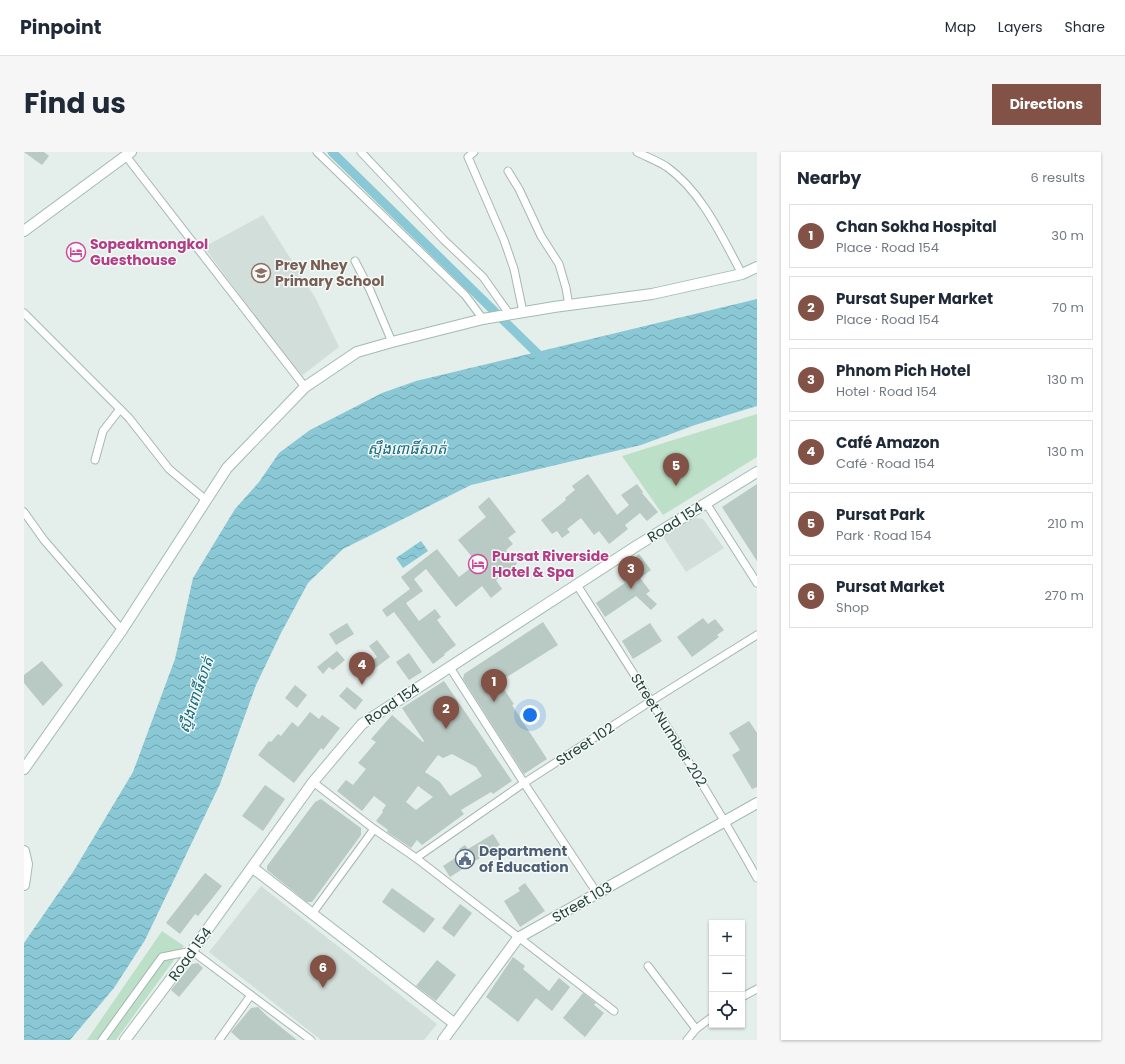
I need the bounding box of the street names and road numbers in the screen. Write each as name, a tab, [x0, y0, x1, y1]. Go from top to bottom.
street label: Road 154	[643, 497, 707, 547]
street label: Street Number 202	[626, 670, 712, 790]
street label: Road 154	[361, 678, 424, 730]
street label: Street 102	[552, 718, 618, 770]
street label: Street 103	[548, 877, 616, 927]
street label: Road 154	[164, 923, 216, 985]

